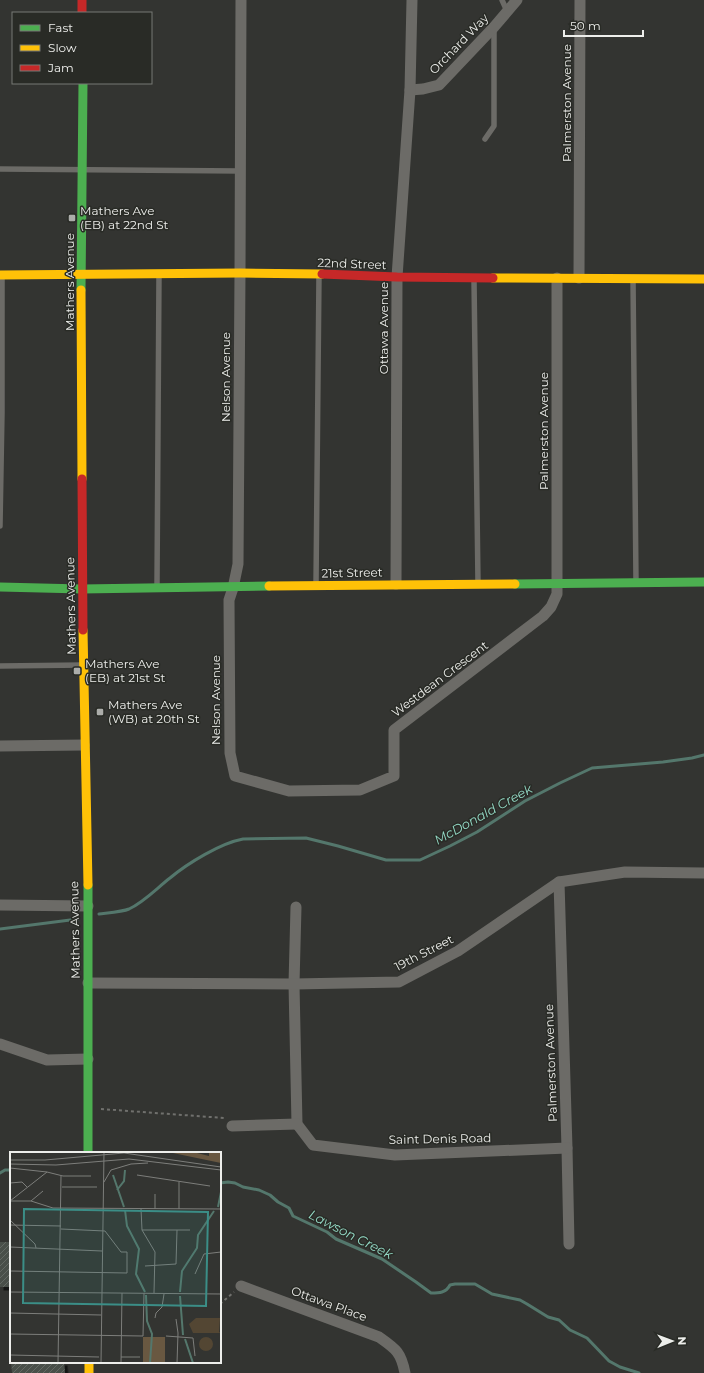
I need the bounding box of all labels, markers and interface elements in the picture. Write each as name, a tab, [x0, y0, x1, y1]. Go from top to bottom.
street label: Orchard Way	[426, 10, 492, 77]
legend	[12, 12, 152, 84]
scale bar	[564, 12, 643, 38]
text: 50 m	[570, 18, 601, 33]
text: Fast	[48, 20, 73, 35]
text: Slow	[48, 40, 77, 55]
street label: Palmerston Avenue	[559, 44, 574, 162]
text: Jam	[47, 60, 74, 75]
place label: Mathers Ave (EB) at 22nd St	[80, 203, 169, 232]
marker: Mathers Ave (EB) at 22nd St	[67, 213, 77, 223]
street label: Mathers Avenue	[62, 233, 77, 331]
street label: 22nd Street	[317, 255, 387, 272]
street label: Ottawa Avenue	[376, 282, 391, 374]
street label: Nelson Avenue	[218, 332, 233, 422]
street label: Palmerston Avenue	[536, 372, 551, 490]
street label: Mathers Avenue	[62, 557, 79, 655]
street label: 21st Street	[321, 564, 383, 581]
street label: Westdean Crescent	[388, 637, 491, 720]
street label: Nelson Avenue	[208, 655, 223, 745]
place label: Mathers Ave (EB) at 21st St	[85, 656, 166, 685]
marker: Mathers Ave (EB) at 21st St	[72, 666, 82, 676]
place label: Mathers Ave (WB) at 20th St	[108, 697, 200, 726]
marker: Mathers Ave (WB) at 20th St	[95, 707, 105, 717]
water label: McDonald Creek	[431, 780, 536, 848]
street label: Mathers Avenue	[66, 881, 83, 979]
street label: 19th Street	[392, 931, 456, 974]
street label: Palmerston Avenue	[541, 1004, 560, 1122]
street label: Saint Denis Road	[389, 1130, 491, 1147]
inset map	[10, 1152, 221, 1363]
water label: Lawson Creek	[306, 1206, 397, 1263]
street label: Ottawa Place	[289, 1283, 369, 1324]
north arrow	[652, 1321, 692, 1361]
text: N	[675, 1336, 689, 1345]

